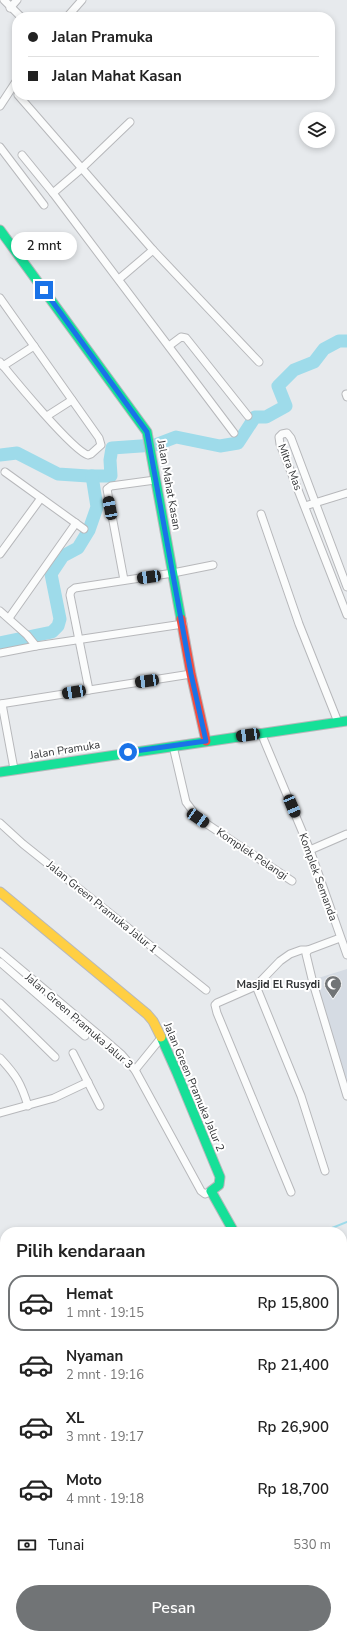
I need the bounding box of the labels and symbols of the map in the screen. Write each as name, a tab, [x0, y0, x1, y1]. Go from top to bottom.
callout: 2 mnt	[11, 232, 77, 260]
route end	[35, 281, 53, 299]
street label: Jalan Mahat Kasan	[153, 438, 184, 531]
street label: Mitra Mas	[274, 441, 306, 493]
car	[102, 495, 118, 521]
car	[136, 569, 162, 585]
car	[134, 673, 160, 689]
car	[61, 684, 87, 700]
car	[235, 727, 261, 743]
street label: Jalan Pramuka	[28, 737, 101, 763]
route start	[119, 743, 137, 761]
car	[282, 793, 302, 819]
car	[185, 806, 211, 830]
street label: Komplek Pelangi	[213, 825, 291, 883]
street label: Komplek Semanda	[295, 831, 341, 923]
street label: Jalan Green Pramuka Jalur 1	[43, 857, 161, 956]
street label: Jalan Green Pramuka Jalur 3	[21, 969, 136, 1072]
mosque icon: Masjid El Rusydi	[323, 974, 343, 999]
place label: Masjid El Rusydi	[237, 977, 320, 992]
street label: Jalan Green Pramuka Jalur 2	[160, 1019, 228, 1154]

